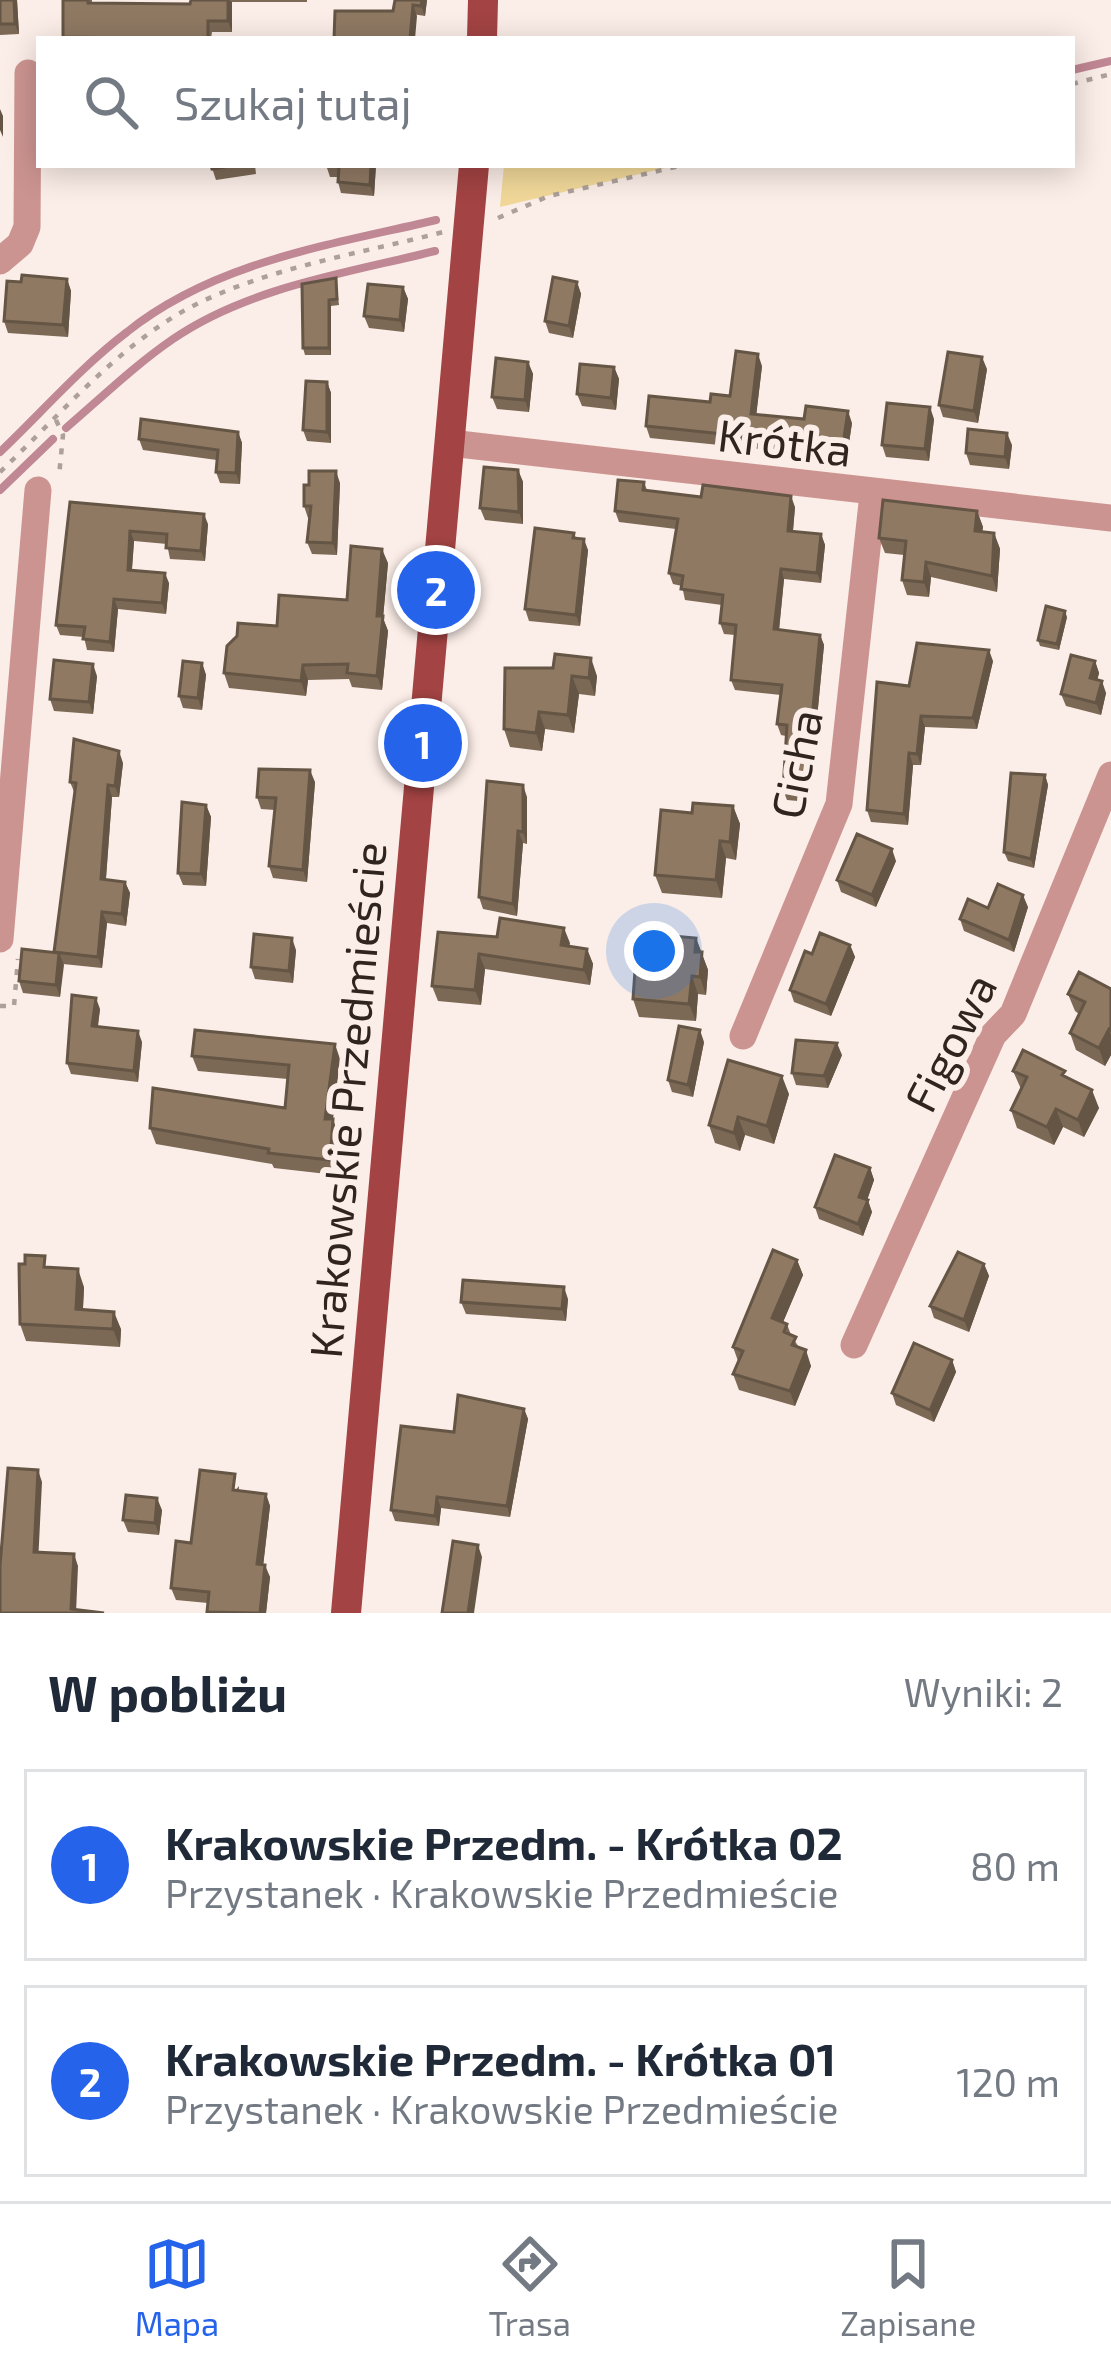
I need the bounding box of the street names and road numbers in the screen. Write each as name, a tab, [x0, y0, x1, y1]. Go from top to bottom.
street label: Krótka	[715, 406, 855, 476]
street label: Cicha	[758, 705, 832, 823]
street label: Krakowskie Przedmieście	[297, 840, 395, 1360]
street label: Figowa	[891, 964, 1007, 1120]

